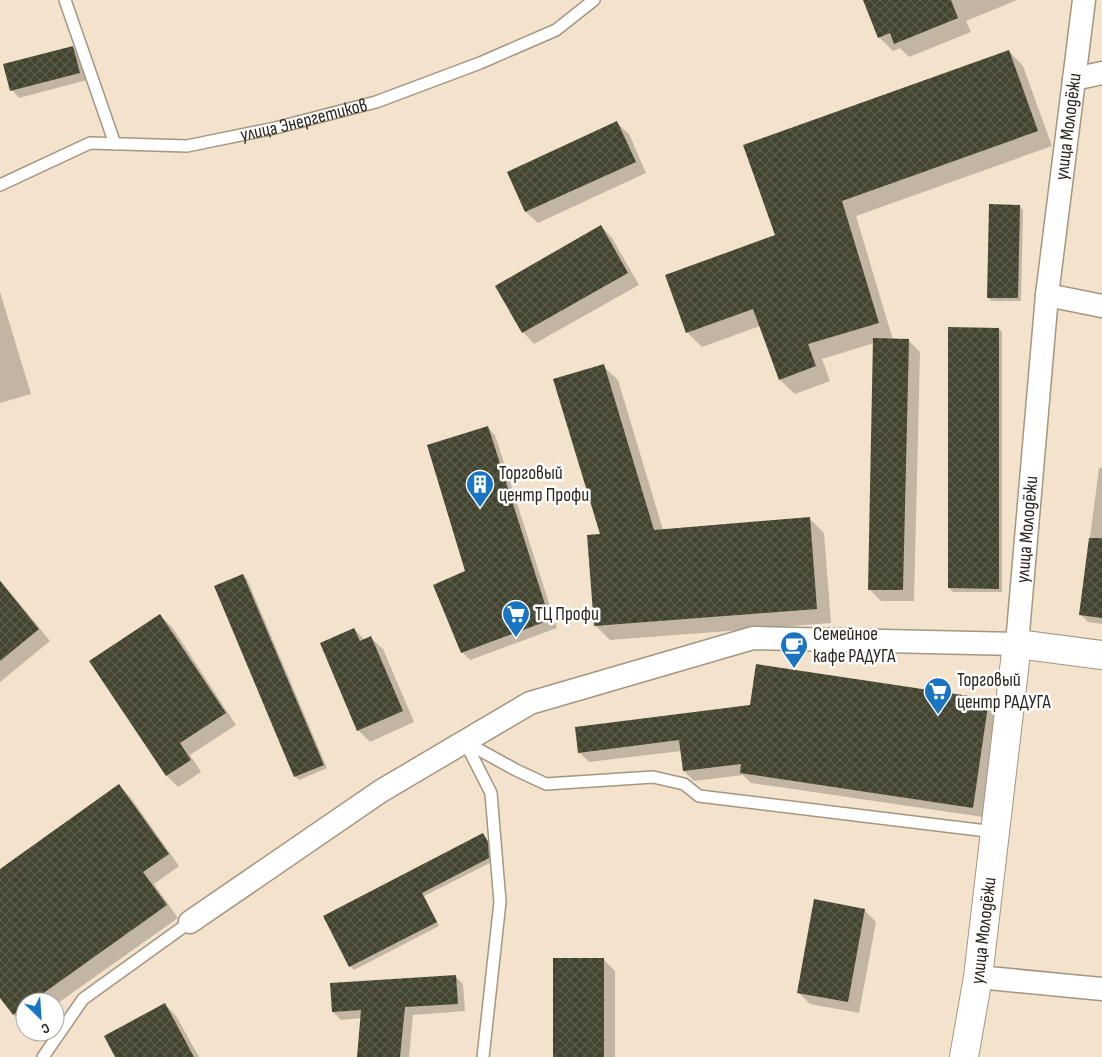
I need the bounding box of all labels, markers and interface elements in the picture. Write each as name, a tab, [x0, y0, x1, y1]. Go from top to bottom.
street label: улица Молодёжи	[1050, 72, 1086, 181]
street label: улица Энергетиков	[238, 93, 370, 146]
place label: Торговый центр Профи	[499, 462, 589, 507]
building icon: Торговый центр Профи	[465, 469, 495, 508]
street label: улица Молодёжи	[1011, 475, 1043, 584]
supermarket icon: ТЦ Профи	[501, 599, 531, 638]
place label: ТЦ Профи	[535, 603, 599, 626]
place label: Семейное кафе РАДУГА	[813, 623, 896, 668]
cafe icon: Семейное кафе РАДУГА	[779, 630, 809, 669]
place label: Торговый центр РАДУГА	[957, 669, 1052, 714]
supermarket icon: Торговый центр РАДУГА	[923, 676, 953, 715]
street label: улица Молодёжи	[965, 876, 1001, 986]
north arrow	[15, 992, 65, 1042]
text: С	[38, 1019, 52, 1038]

